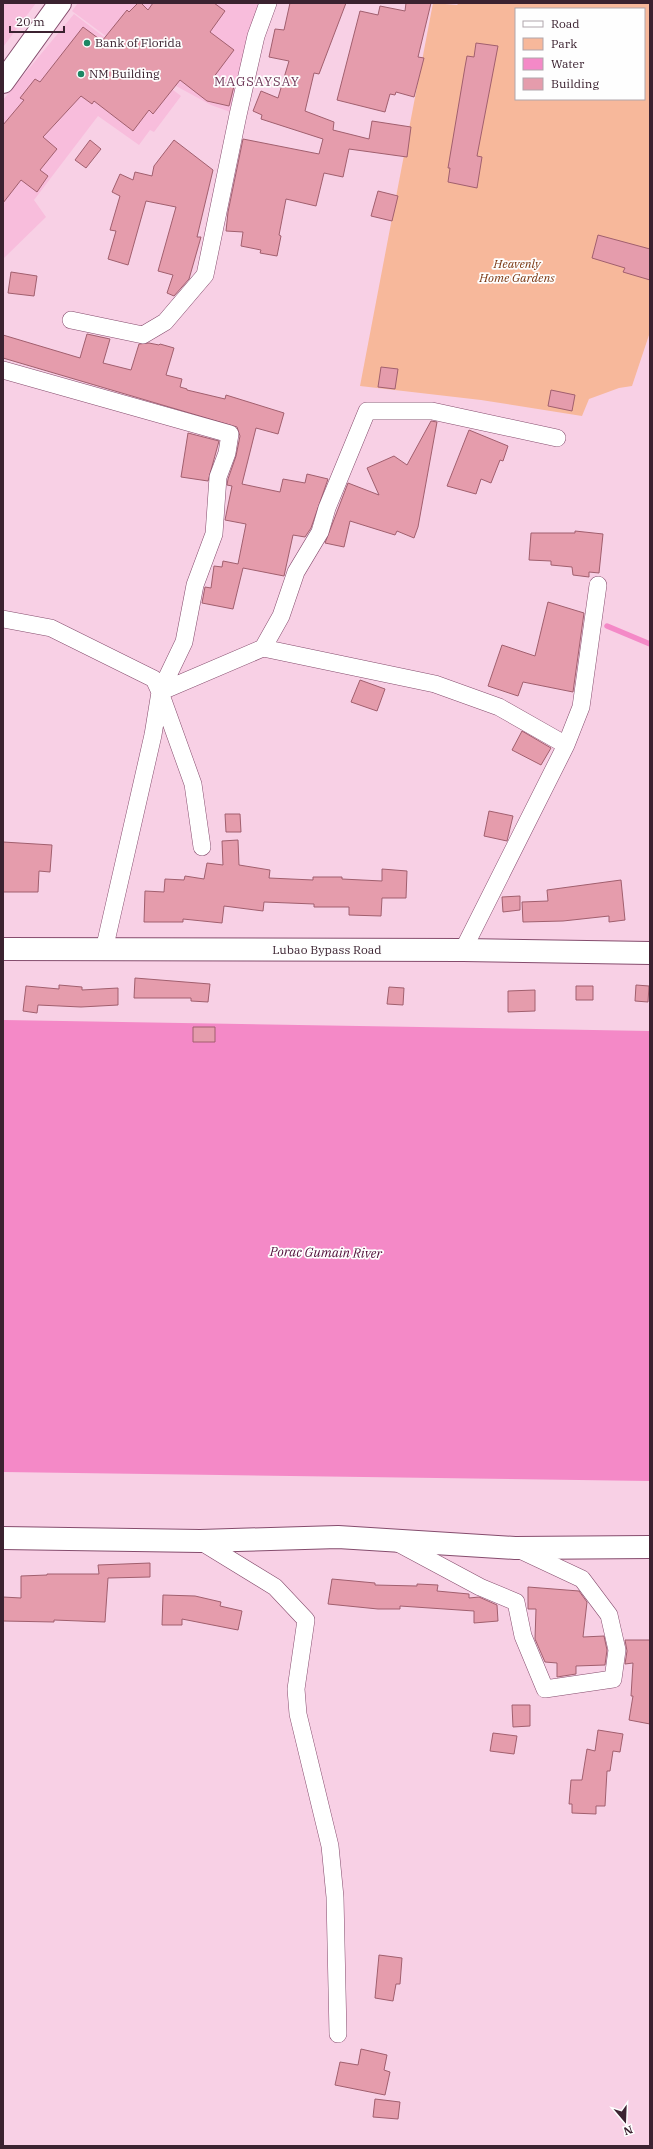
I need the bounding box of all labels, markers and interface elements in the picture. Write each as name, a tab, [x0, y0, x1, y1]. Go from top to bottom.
scale bar	[10, 8, 64, 34]
legend	[515, 8, 645, 100]
text: 20 m	[16, 14, 45, 29]
text: Road	[551, 16, 580, 31]
place label: Bank of Florida	[95, 35, 182, 50]
text: Park	[551, 36, 577, 51]
marker: Bank of Florida	[82, 38, 92, 48]
text: Water	[551, 56, 585, 71]
place label: NM Building	[89, 66, 160, 81]
marker: NM Building	[76, 69, 86, 79]
district label: MAGSAYSAY	[214, 73, 300, 90]
text: Building	[551, 76, 599, 91]
park label: Heavenly Home Gardens	[478, 256, 555, 285]
street label: Lubao Bypass Road	[272, 942, 382, 957]
water label: Porac Gumain River	[269, 1243, 383, 1262]
north arrow	[605, 2101, 645, 2141]
text: N	[622, 2122, 635, 2139]

